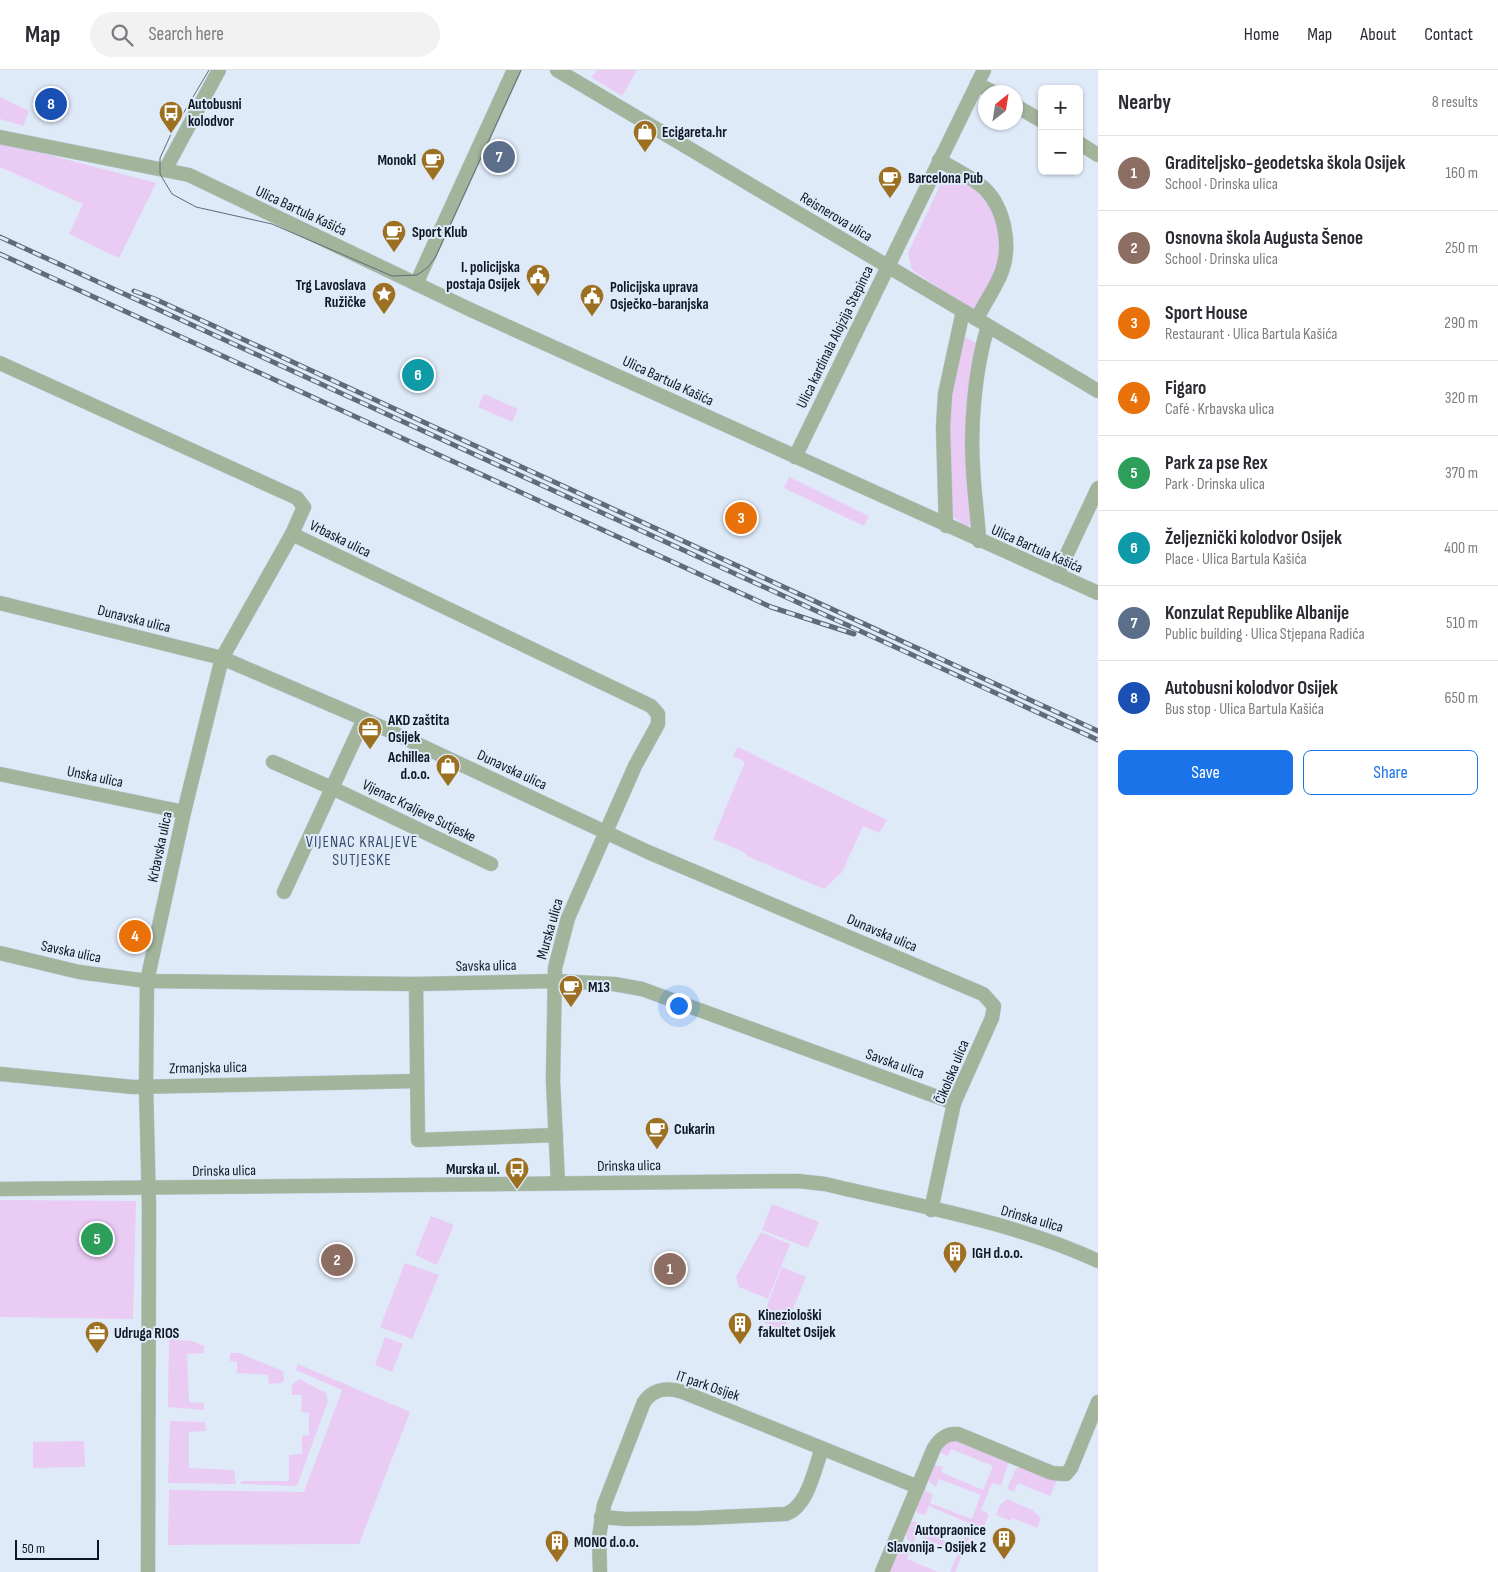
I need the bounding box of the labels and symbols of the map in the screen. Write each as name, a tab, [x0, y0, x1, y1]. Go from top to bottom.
pin: 8	[35, 85, 67, 123]
north arrow	[978, 85, 1023, 130]
place label: Autobusni kolodvor	[187, 95, 242, 131]
bus stop icon: Autobusni kolodvor	[158, 100, 184, 134]
shop icon: Ecigareta.hr	[632, 119, 658, 153]
place label: Ecigareta.hr	[662, 123, 727, 142]
pin: 7	[483, 138, 515, 176]
cafe icon: Monokl	[420, 147, 446, 181]
place label: Monokl	[377, 151, 416, 170]
cafe icon: Barcelona Pub	[877, 165, 903, 199]
place label: Barcelona Pub	[908, 169, 983, 188]
street label: Ulica Bartula Kašića	[252, 182, 350, 240]
street label: Reisnerova ulica	[796, 188, 876, 246]
cafe icon: Sport Klub	[381, 219, 407, 253]
place label: Sport Klub	[412, 223, 467, 242]
place label: I. policijska postaja Osijek	[446, 258, 521, 294]
street label: Ulica kardinala Alojzija Stepinca	[792, 262, 878, 411]
public building icon: I. policijska postaja Osijek	[525, 263, 551, 297]
place label: Trg Lavoslava Ružičke	[296, 276, 366, 312]
place label: Policijska uprava Osječko-baranjska	[610, 278, 709, 314]
place icon: Trg Lavoslava Ružičke	[371, 281, 397, 315]
public building icon: Policijska uprava Osječko-baranjska	[579, 283, 605, 317]
street label: Ulica Bartula Kašića	[619, 352, 717, 410]
pin: 6	[402, 356, 434, 394]
pin: 3	[725, 499, 757, 537]
street label: Vrbaska ulica	[306, 516, 374, 562]
street label: Ulica Bartula Kašića	[988, 520, 1086, 578]
street label: Dunavska ulica	[96, 601, 173, 637]
place label: AKD zaštita Osijek	[387, 711, 449, 747]
office icon: AKD zaštita Osijek	[357, 716, 383, 750]
street label: Dunavska ulica	[474, 746, 550, 794]
place label: Achillea d.o.o.	[387, 748, 430, 784]
shop icon: Achillea d.o.o.	[435, 753, 461, 787]
street label: Unska ulica	[65, 762, 125, 792]
street label: Vijenac Kraljeve Sutjeske	[359, 775, 479, 847]
street label: Krbavska ulica	[143, 810, 177, 884]
district label: VIJENAC KRALJEVE SUTJESKE	[306, 833, 418, 870]
street label: Murska ulica	[532, 896, 568, 962]
street label: Dunavska ulica	[844, 910, 920, 956]
pin: 4	[119, 917, 151, 955]
street label: Savska ulica	[39, 936, 103, 968]
street label: Savska ulica	[455, 956, 517, 976]
cafe icon: M13	[558, 974, 584, 1008]
place label: M13	[588, 978, 610, 997]
your location	[666, 993, 692, 1019]
street label: Čikolska ulica	[931, 1037, 974, 1107]
street label: Savska ulica	[863, 1045, 927, 1083]
street label: Zrmanjska ulica	[169, 1058, 247, 1078]
cafe icon: Cukarin	[644, 1116, 670, 1150]
place label: Cukarin	[674, 1120, 715, 1139]
bus stop icon: Murska ul.	[504, 1156, 530, 1190]
street label: Drinska ulica	[597, 1156, 661, 1176]
place label: Murska ul.	[446, 1160, 500, 1179]
street label: Drinska ulica	[192, 1161, 256, 1181]
street label: Drinska ulica	[999, 1201, 1066, 1237]
pin: 5	[81, 1220, 113, 1258]
building icon: IGH d.o.o.	[942, 1240, 968, 1274]
pin: 2	[321, 1241, 353, 1279]
place label: IGH d.o.o.	[972, 1244, 1023, 1263]
pin: 1	[654, 1250, 686, 1288]
place label: Kineziološki fakultet Osijek	[758, 1306, 836, 1342]
building icon: Kineziološki fakultet Osijek	[727, 1311, 753, 1345]
office icon: Udruga RIOS	[84, 1320, 110, 1354]
place label: Udruga RIOS	[114, 1324, 180, 1343]
street label: IT park Osijek	[674, 1366, 743, 1406]
place label: Autopraonice Slavonija - Osijek 2	[887, 1521, 986, 1557]
building icon: Autopraonice Slavonija - Osijek 2	[991, 1526, 1017, 1560]
building icon: MONO d.o.o.	[544, 1529, 570, 1563]
place label: MONO d.o.o.	[574, 1533, 639, 1552]
scale bar	[15, 1537, 99, 1560]

